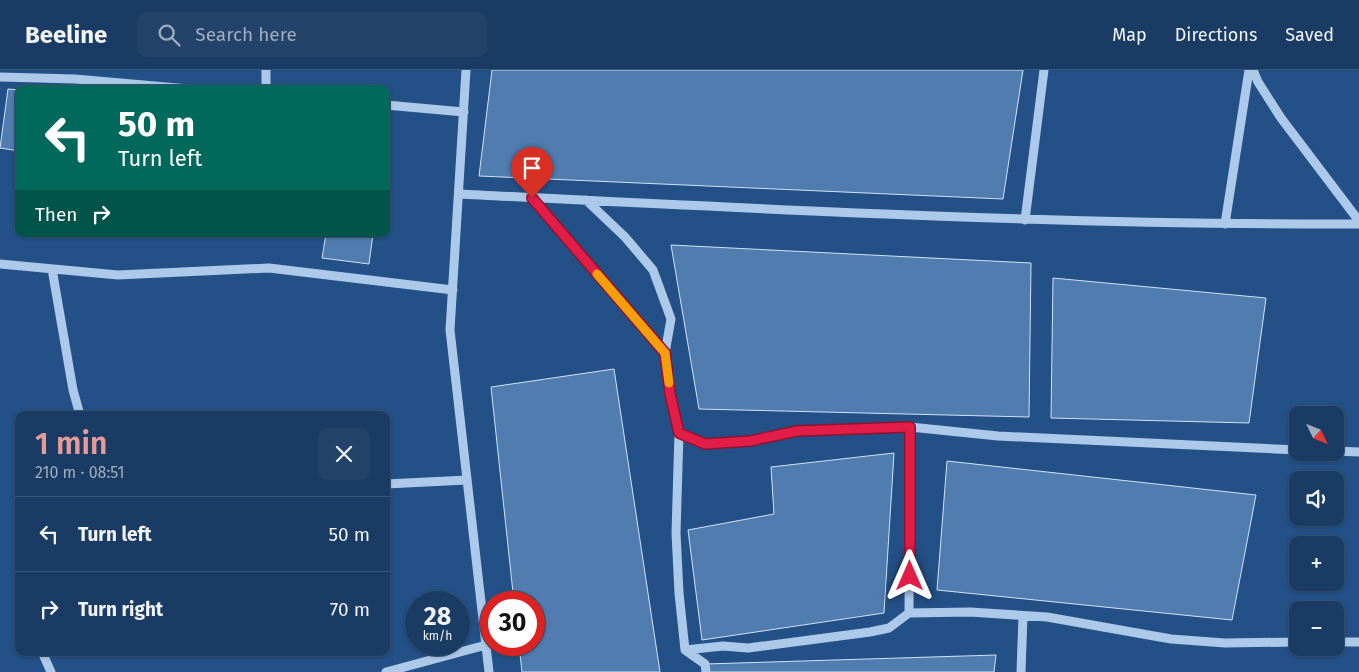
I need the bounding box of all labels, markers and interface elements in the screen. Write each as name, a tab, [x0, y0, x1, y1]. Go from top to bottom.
search box	[137, 12, 487, 57]
text: Beeline	[25, 21, 107, 49]
icon: search	[155, 21, 183, 49]
text: Search here	[195, 23, 297, 46]
text: Map	[1112, 24, 1147, 46]
text: Directions	[1175, 24, 1257, 46]
text: Saved	[1285, 24, 1334, 46]
text: 50 m	[118, 103, 195, 145]
icon: left	[35, 105, 100, 170]
text: Turn left	[118, 145, 202, 172]
pin	[511, 147, 553, 198]
icon: arrive	[518, 154, 546, 182]
icon: right	[87, 200, 115, 228]
text: Then	[35, 203, 77, 226]
north arrow	[1289, 406, 1344, 461]
map controls	[1289, 406, 1344, 656]
text: 1 min	[35, 426, 107, 462]
button: close	[318, 428, 370, 480]
text: 210 m · 08:51	[35, 463, 124, 482]
button: sound	[1289, 471, 1344, 526]
icon: left	[35, 520, 63, 548]
text: Turn left	[78, 523, 152, 546]
text: 50 m	[329, 523, 370, 546]
button: +	[1289, 536, 1344, 591]
position arrow	[883, 549, 935, 601]
speed limit sign: 30	[480, 591, 545, 656]
icon: right	[35, 595, 63, 623]
text: Turn right	[78, 598, 163, 621]
text: 70 m	[330, 598, 370, 621]
button: −	[1289, 601, 1344, 656]
text: 28	[424, 602, 451, 632]
text: km/h	[423, 629, 452, 643]

